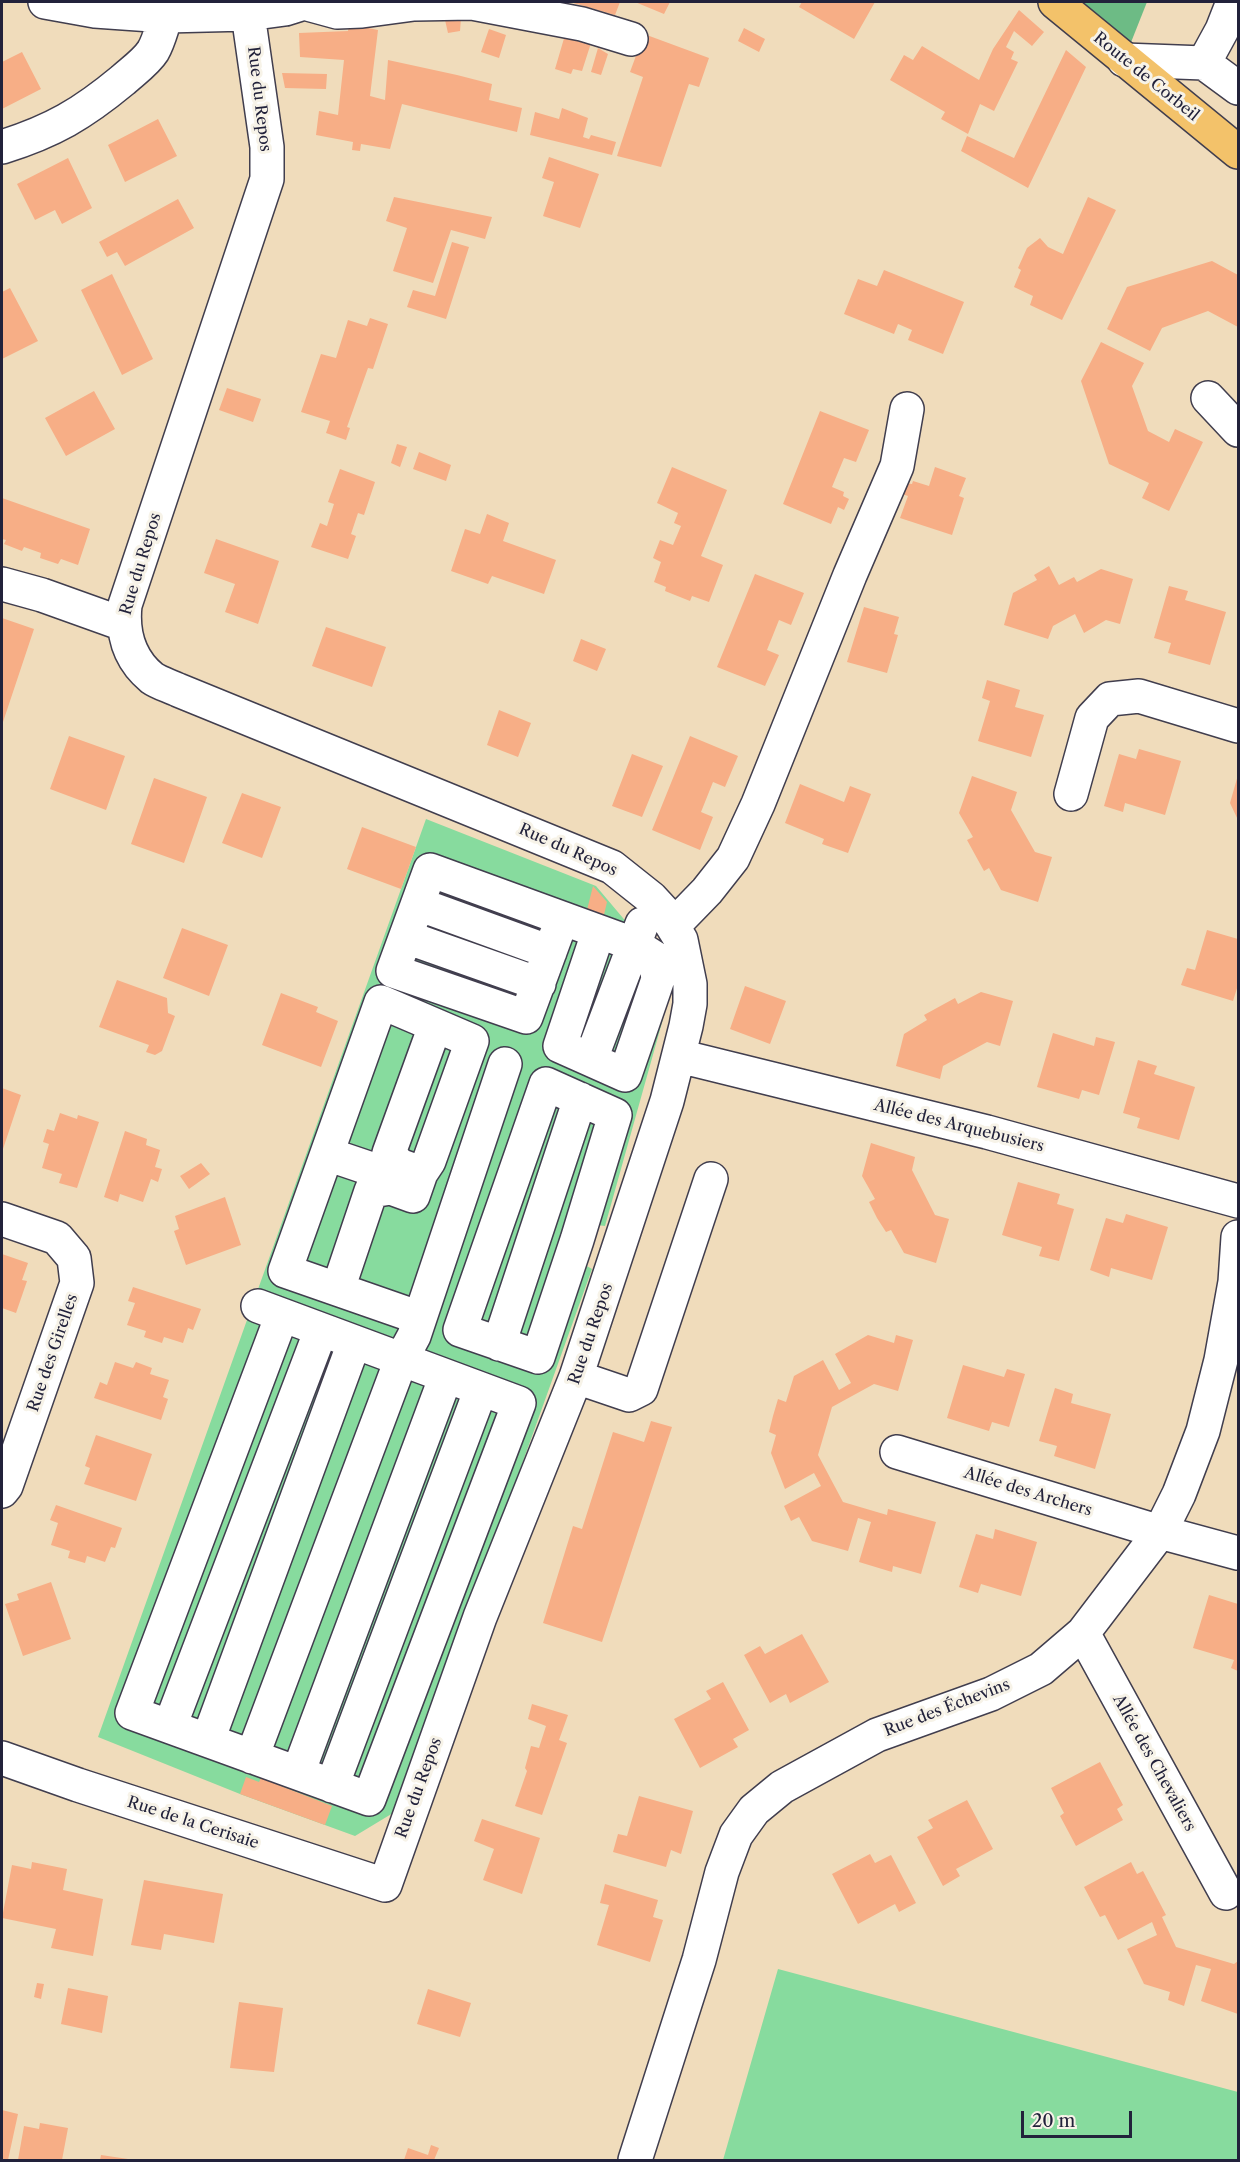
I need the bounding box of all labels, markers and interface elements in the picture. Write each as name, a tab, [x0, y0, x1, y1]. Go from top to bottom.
street label: Route de Corbeil	[1089, 29, 1203, 125]
street label: Rue du Repos	[243, 45, 275, 153]
street label: Rue du Repos	[116, 511, 166, 617]
street label: Rue du Repos	[516, 820, 620, 880]
street label: Allée des Arquebusiers	[872, 1096, 1046, 1156]
street label: Rue du Repos	[565, 1281, 617, 1387]
street label: Rue des Girelles	[24, 1292, 82, 1414]
street label: Allée des Archers	[962, 1463, 1094, 1521]
street label: Rue des Échevins	[881, 1675, 1013, 1741]
street label: Allée des Chevaliers	[1108, 1691, 1200, 1835]
street label: Rue du Repos	[392, 1735, 446, 1841]
street label: Rue de la Cerisaie	[125, 1793, 261, 1853]
scale bar	[1024, 2099, 1135, 2137]
text: 20 m	[1032, 2110, 1075, 2132]

